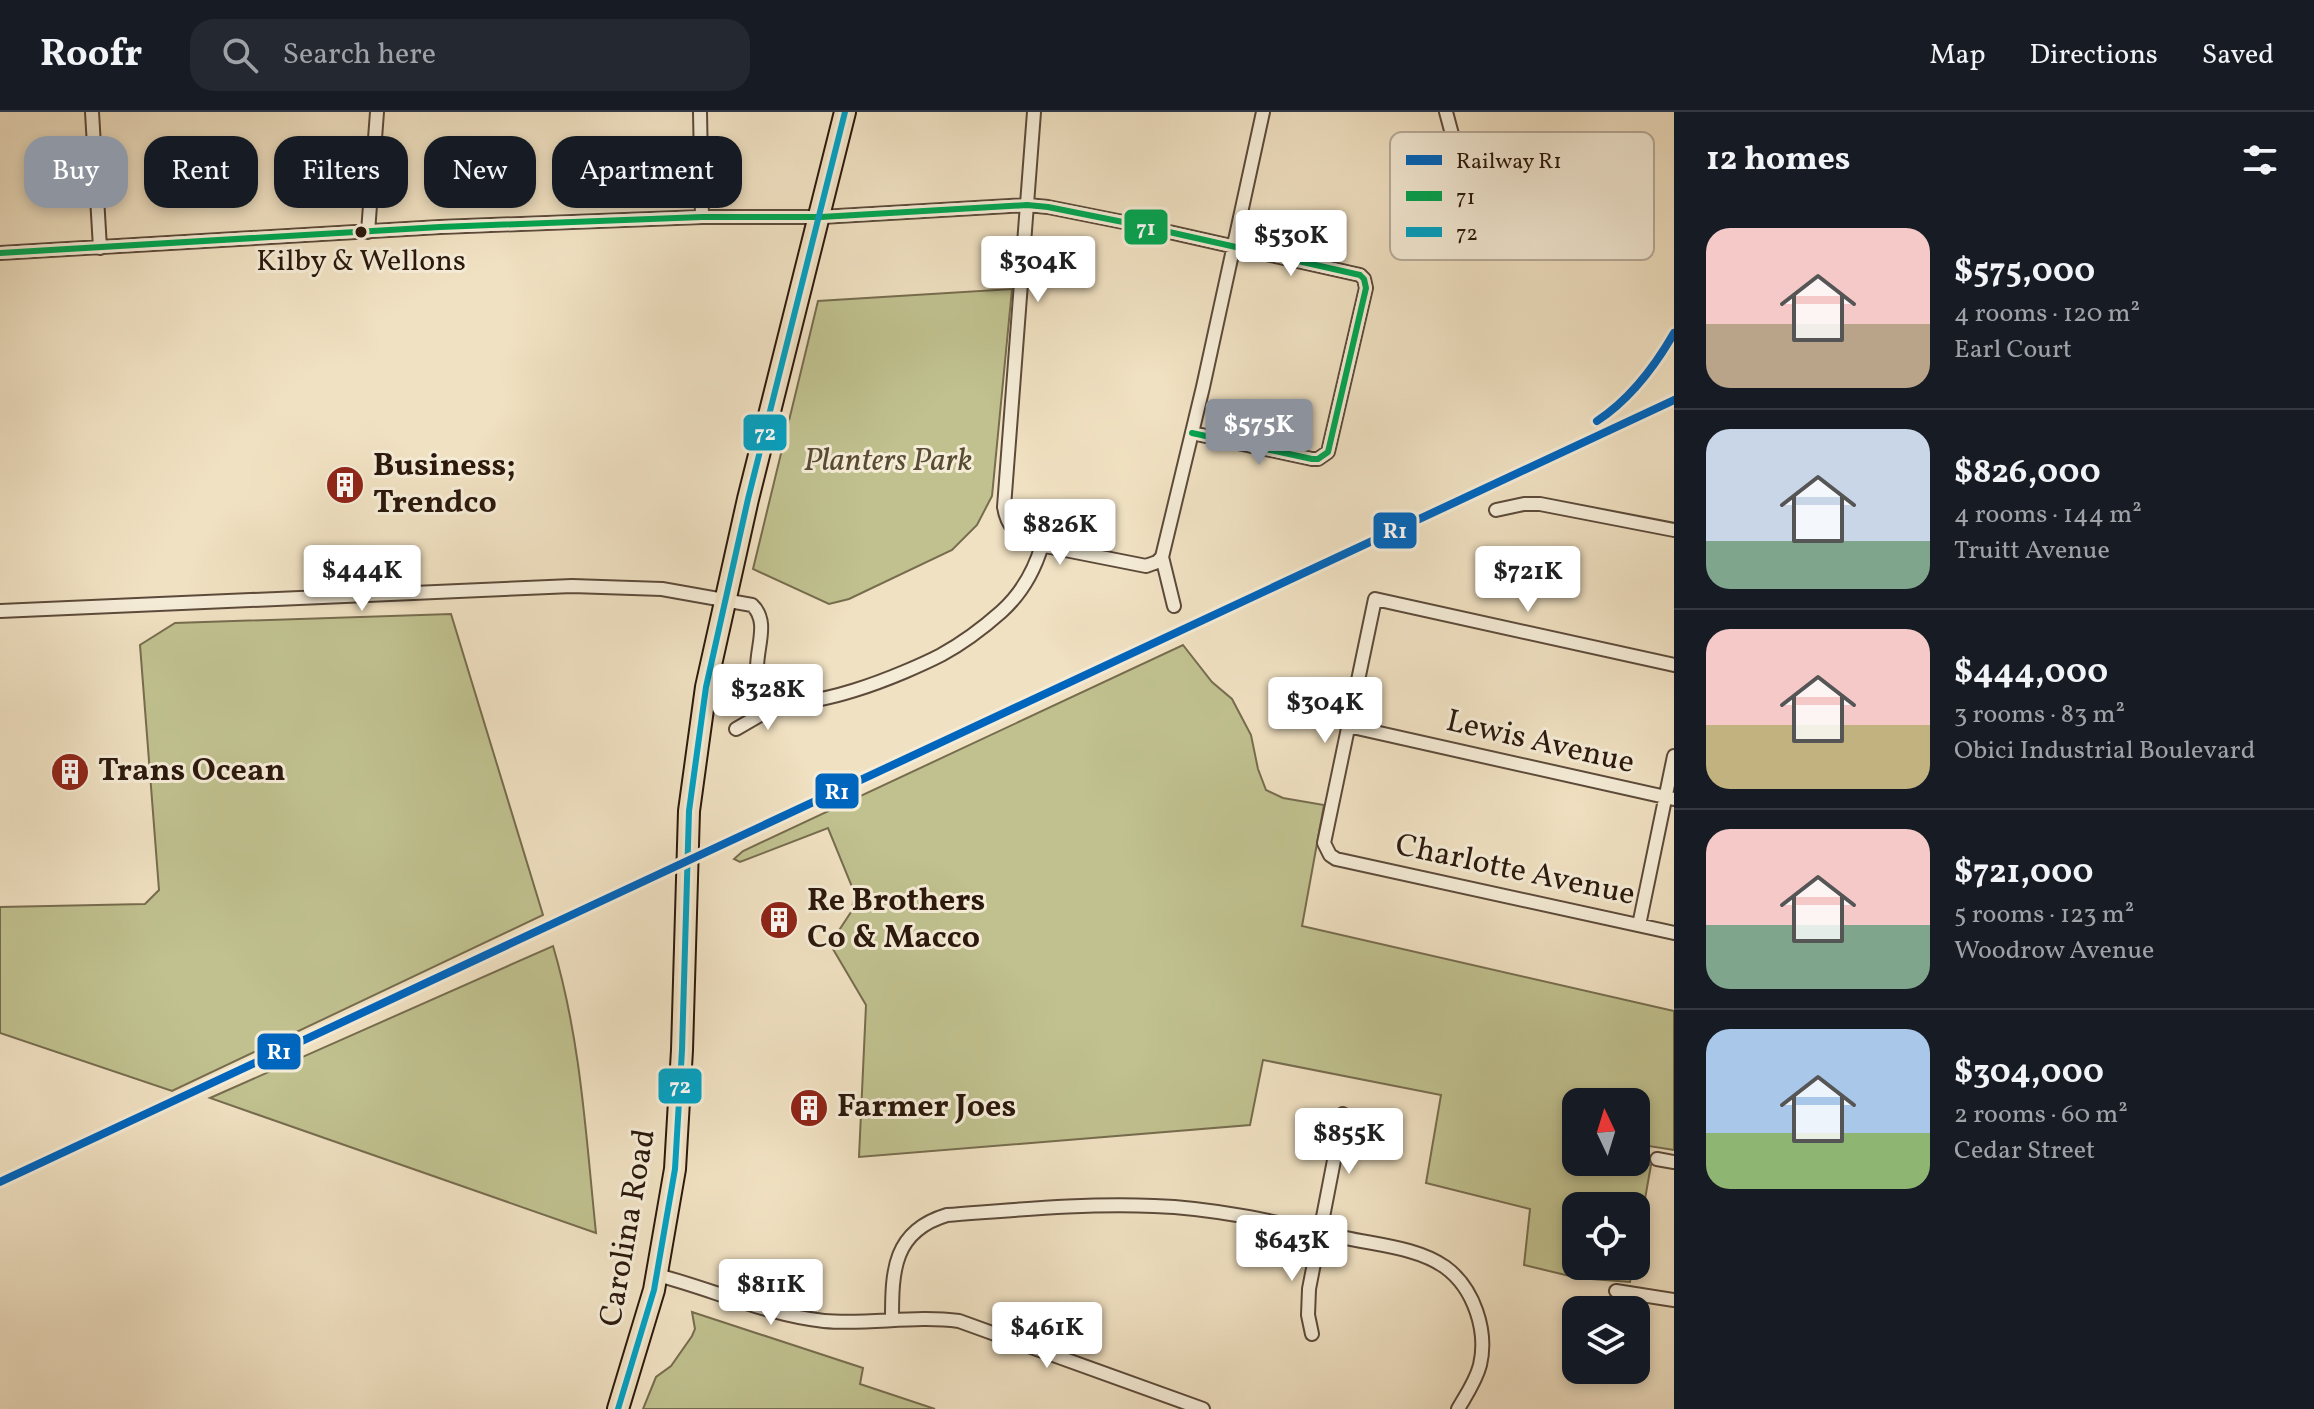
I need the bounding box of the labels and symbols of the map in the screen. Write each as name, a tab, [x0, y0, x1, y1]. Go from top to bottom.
legend	[1390, 132, 1654, 260]
text: Railway R1	[1456, 147, 1562, 178]
text: 71	[1456, 183, 1475, 214]
line badge: 71	[1123, 208, 1169, 246]
pin: $530K	[1235, 210, 1347, 278]
text: 71	[1136, 214, 1156, 245]
text: 72	[1456, 219, 1478, 250]
marker: Kilby & Wellons	[353, 224, 369, 240]
pin: $304K	[982, 236, 1094, 304]
place label: Kilby & Wellons	[256, 241, 466, 283]
pin: $575K	[1203, 399, 1315, 467]
line badge: 72	[742, 413, 788, 452]
text: 72	[754, 419, 776, 450]
park label: Planters Park	[804, 440, 973, 484]
place label: Business; Trendco	[373, 445, 516, 526]
building icon: Business; Trendco	[324, 464, 366, 506]
pin: $826K	[1004, 499, 1116, 567]
line badge: R1	[1372, 511, 1418, 550]
text: R1	[1383, 517, 1407, 548]
pin: $444K	[306, 545, 418, 613]
pin: $721K	[1472, 546, 1584, 614]
pin: $328K	[712, 664, 824, 732]
pin: $304K	[1269, 677, 1381, 745]
street label: Lewis Avenue	[1442, 700, 1638, 786]
place label: Trans Ocean	[98, 750, 286, 794]
building icon: Trans Ocean	[49, 751, 91, 793]
line badge: R1	[814, 772, 860, 810]
text: R1	[825, 778, 849, 809]
street label: Charlotte Avenue	[1391, 824, 1639, 918]
place label: Re Brothers Co & Macco	[807, 880, 985, 961]
building icon: Re Brothers Co & Macco	[758, 899, 800, 941]
line badge: R1	[256, 1032, 302, 1071]
text: R1	[267, 1038, 291, 1069]
line badge: 72	[657, 1067, 703, 1105]
text: 72	[669, 1072, 691, 1103]
place label: Farmer Joes	[837, 1086, 1016, 1130]
building icon: Farmer Joes	[788, 1087, 830, 1129]
north arrow	[1562, 1088, 1650, 1176]
pin: $855K	[1293, 1108, 1405, 1176]
street label: Carolina Road	[590, 1126, 668, 1330]
pin: $643K	[1236, 1215, 1348, 1283]
pin: $811K	[715, 1259, 827, 1327]
pin: $461K	[991, 1302, 1103, 1370]

